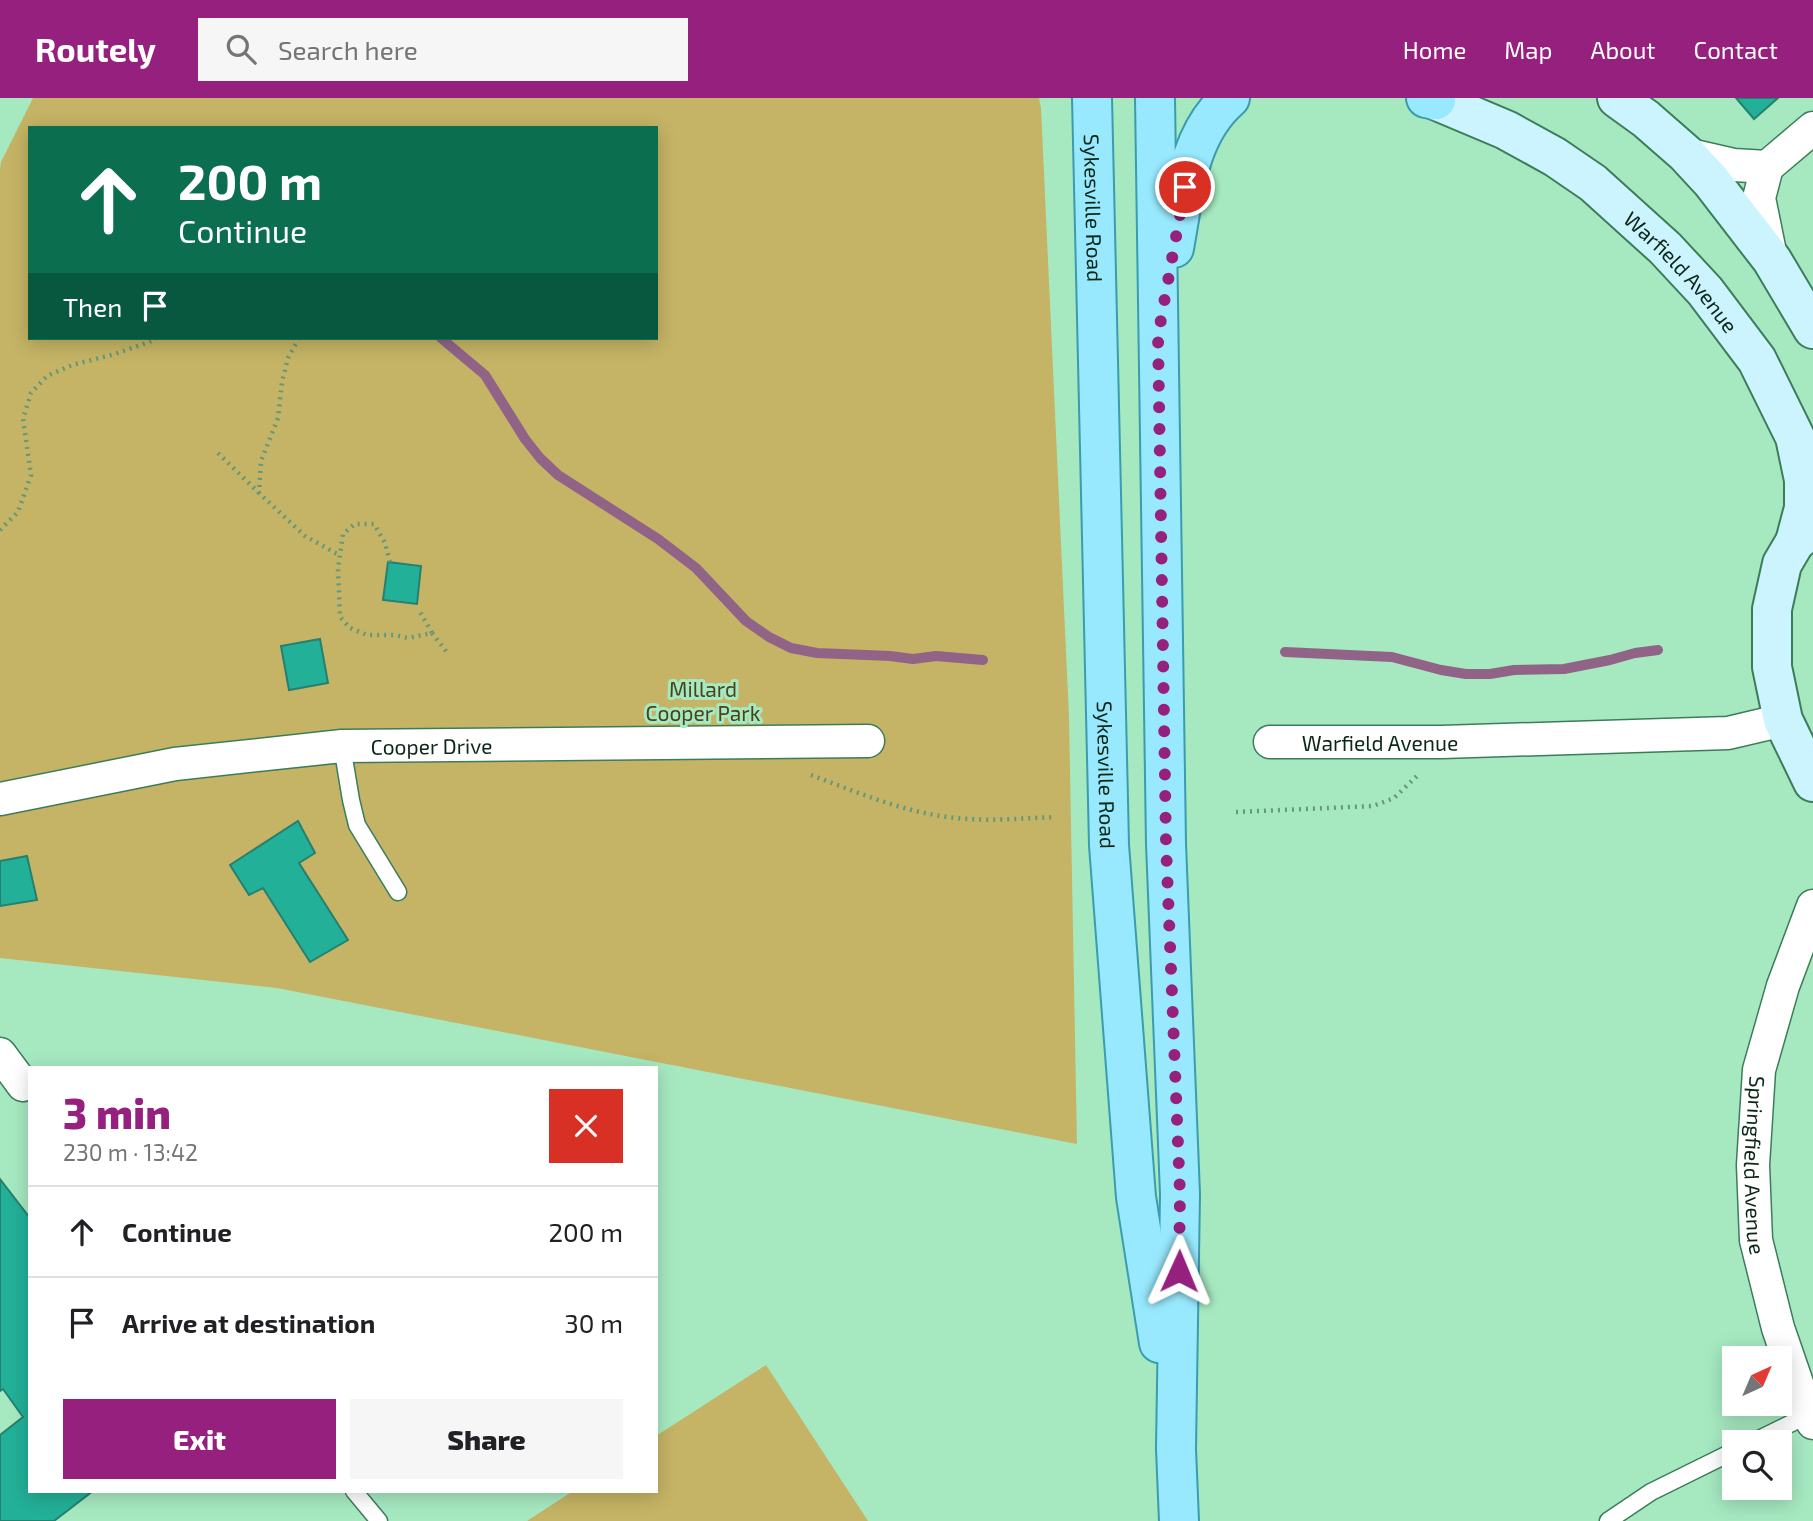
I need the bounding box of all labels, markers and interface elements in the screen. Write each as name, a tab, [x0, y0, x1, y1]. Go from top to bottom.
search box	[198, 18, 688, 81]
text: Routely	[35, 29, 156, 69]
icon: search	[222, 30, 260, 68]
text: Search here	[278, 34, 418, 65]
text: Home	[1403, 35, 1466, 64]
text: Map	[1504, 35, 1552, 64]
text: About	[1590, 35, 1656, 64]
text: Contact	[1694, 35, 1778, 64]
street label: Sykesville Road	[1080, 134, 1109, 282]
text: 200 m	[178, 151, 322, 210]
icon: ahead	[63, 154, 154, 245]
pin	[1155, 157, 1215, 217]
icon: arrive	[1166, 168, 1204, 206]
street label: Warfield Avenue	[1620, 205, 1744, 337]
text: Continue	[178, 211, 307, 249]
icon: arrive	[136, 287, 174, 325]
text: Then	[63, 291, 122, 322]
park label: Millard Cooper Park	[646, 676, 761, 725]
street label: Sykesville Road	[1093, 700, 1122, 849]
street label: Warfield Avenue	[1302, 729, 1459, 755]
street label: Cooper Drive	[371, 732, 493, 758]
street label: Springfield Avenue	[1740, 1075, 1772, 1257]
text: 3 min	[63, 1087, 171, 1137]
button: close	[549, 1089, 623, 1163]
text: 230 m · 13:42	[63, 1138, 198, 1166]
icon: ahead	[63, 1213, 101, 1251]
text: Continue	[122, 1216, 232, 1247]
text: 200 m	[548, 1216, 623, 1247]
position arrow	[1142, 1234, 1216, 1308]
icon: arrive	[63, 1304, 101, 1342]
text: Arrive at destination	[122, 1307, 375, 1338]
text: 30 m	[564, 1307, 623, 1338]
north arrow	[1722, 1346, 1792, 1416]
map controls	[1722, 1346, 1792, 1500]
button: Exit	[63, 1399, 336, 1479]
button: Share	[350, 1399, 623, 1479]
button: search	[1722, 1430, 1792, 1500]

